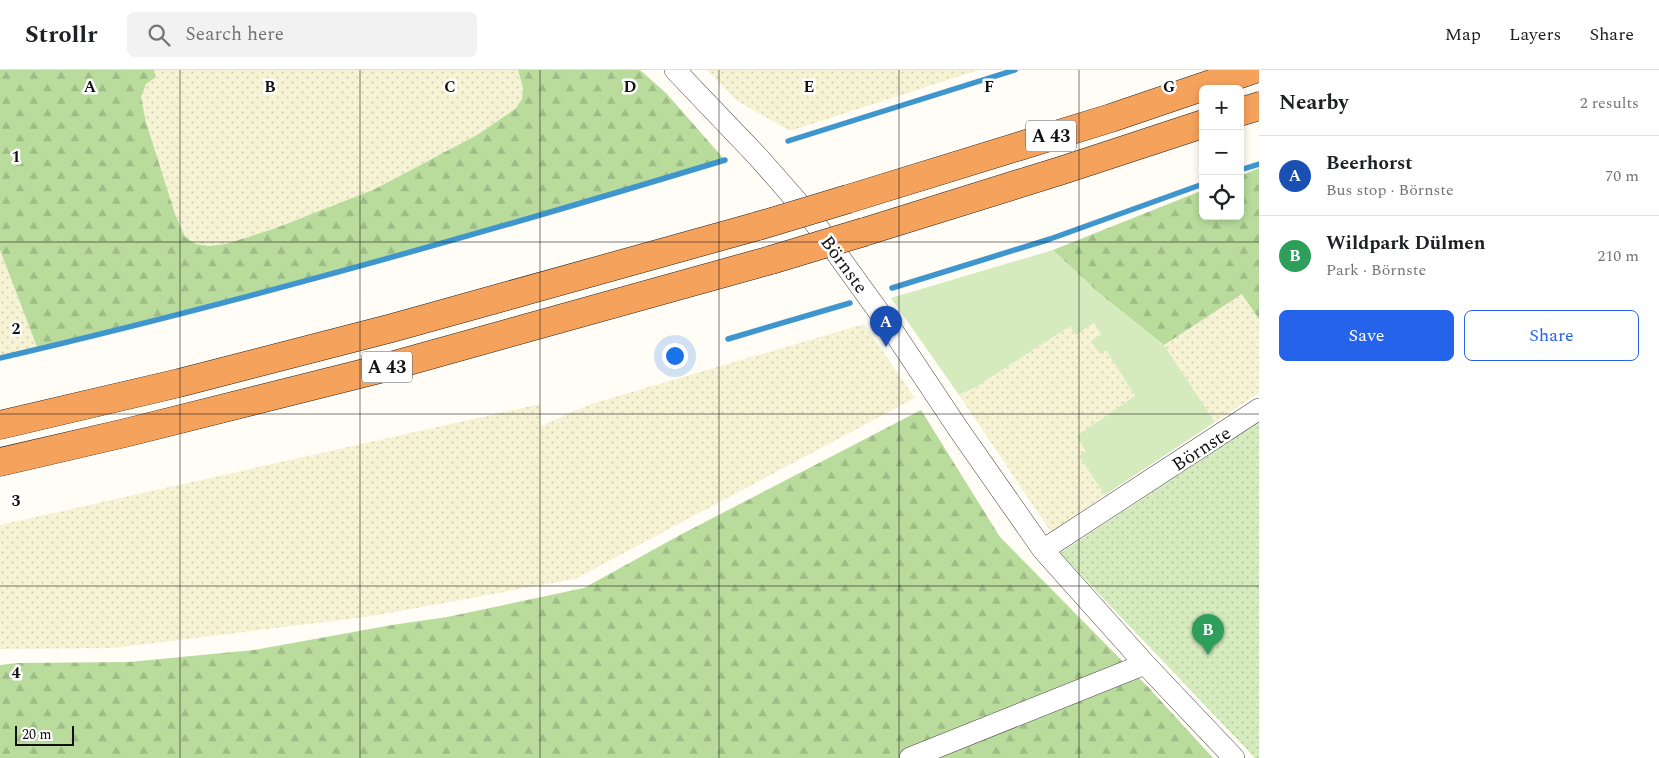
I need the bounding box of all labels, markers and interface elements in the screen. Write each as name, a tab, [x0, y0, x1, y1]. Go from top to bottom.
search box	[127, 12, 477, 57]
text: Strollr	[25, 17, 97, 53]
text: Search here	[185, 20, 284, 49]
icon: search	[145, 21, 173, 49]
text: Map	[1445, 21, 1481, 48]
text: Layers	[1509, 21, 1561, 48]
text: Share	[1589, 21, 1634, 48]
text: A	[84, 75, 97, 99]
text: B	[264, 75, 276, 99]
text: C	[444, 75, 456, 99]
text: D	[624, 75, 637, 99]
text: E	[804, 75, 814, 99]
text: F	[984, 75, 994, 99]
text: G	[1163, 75, 1175, 99]
map controls	[1199, 85, 1244, 220]
button: +	[1199, 85, 1244, 130]
text: Nearby	[1279, 87, 1349, 119]
text: 2 results	[1580, 91, 1639, 115]
road number: A 43	[1026, 120, 1076, 152]
button: −	[1199, 130, 1244, 175]
text: 1	[12, 145, 20, 169]
text: Beerhorst	[1326, 149, 1413, 178]
text: A	[1289, 164, 1301, 188]
text: 70 m	[1605, 164, 1639, 188]
button: locate	[1199, 175, 1244, 220]
text: Bus stop · Börnste	[1326, 178, 1454, 202]
text: Wildpark Dülmen	[1326, 229, 1485, 258]
street label: Börnste	[813, 230, 875, 300]
text: B	[1289, 244, 1301, 268]
text: 210 m	[1597, 244, 1639, 268]
text: Park · Börnste	[1326, 258, 1426, 282]
pin: A	[870, 306, 902, 347]
button: Save	[1279, 310, 1454, 361]
button: Share	[1464, 310, 1639, 361]
text: 2	[12, 317, 21, 341]
your location	[662, 343, 688, 369]
road number: A 43	[362, 352, 412, 382]
street label: Börnste	[1166, 419, 1237, 479]
text: 3	[12, 489, 21, 513]
pin: B	[1192, 614, 1224, 655]
text: 4	[12, 661, 21, 685]
scale bar	[15, 723, 74, 746]
text: 20 m	[22, 724, 52, 745]

